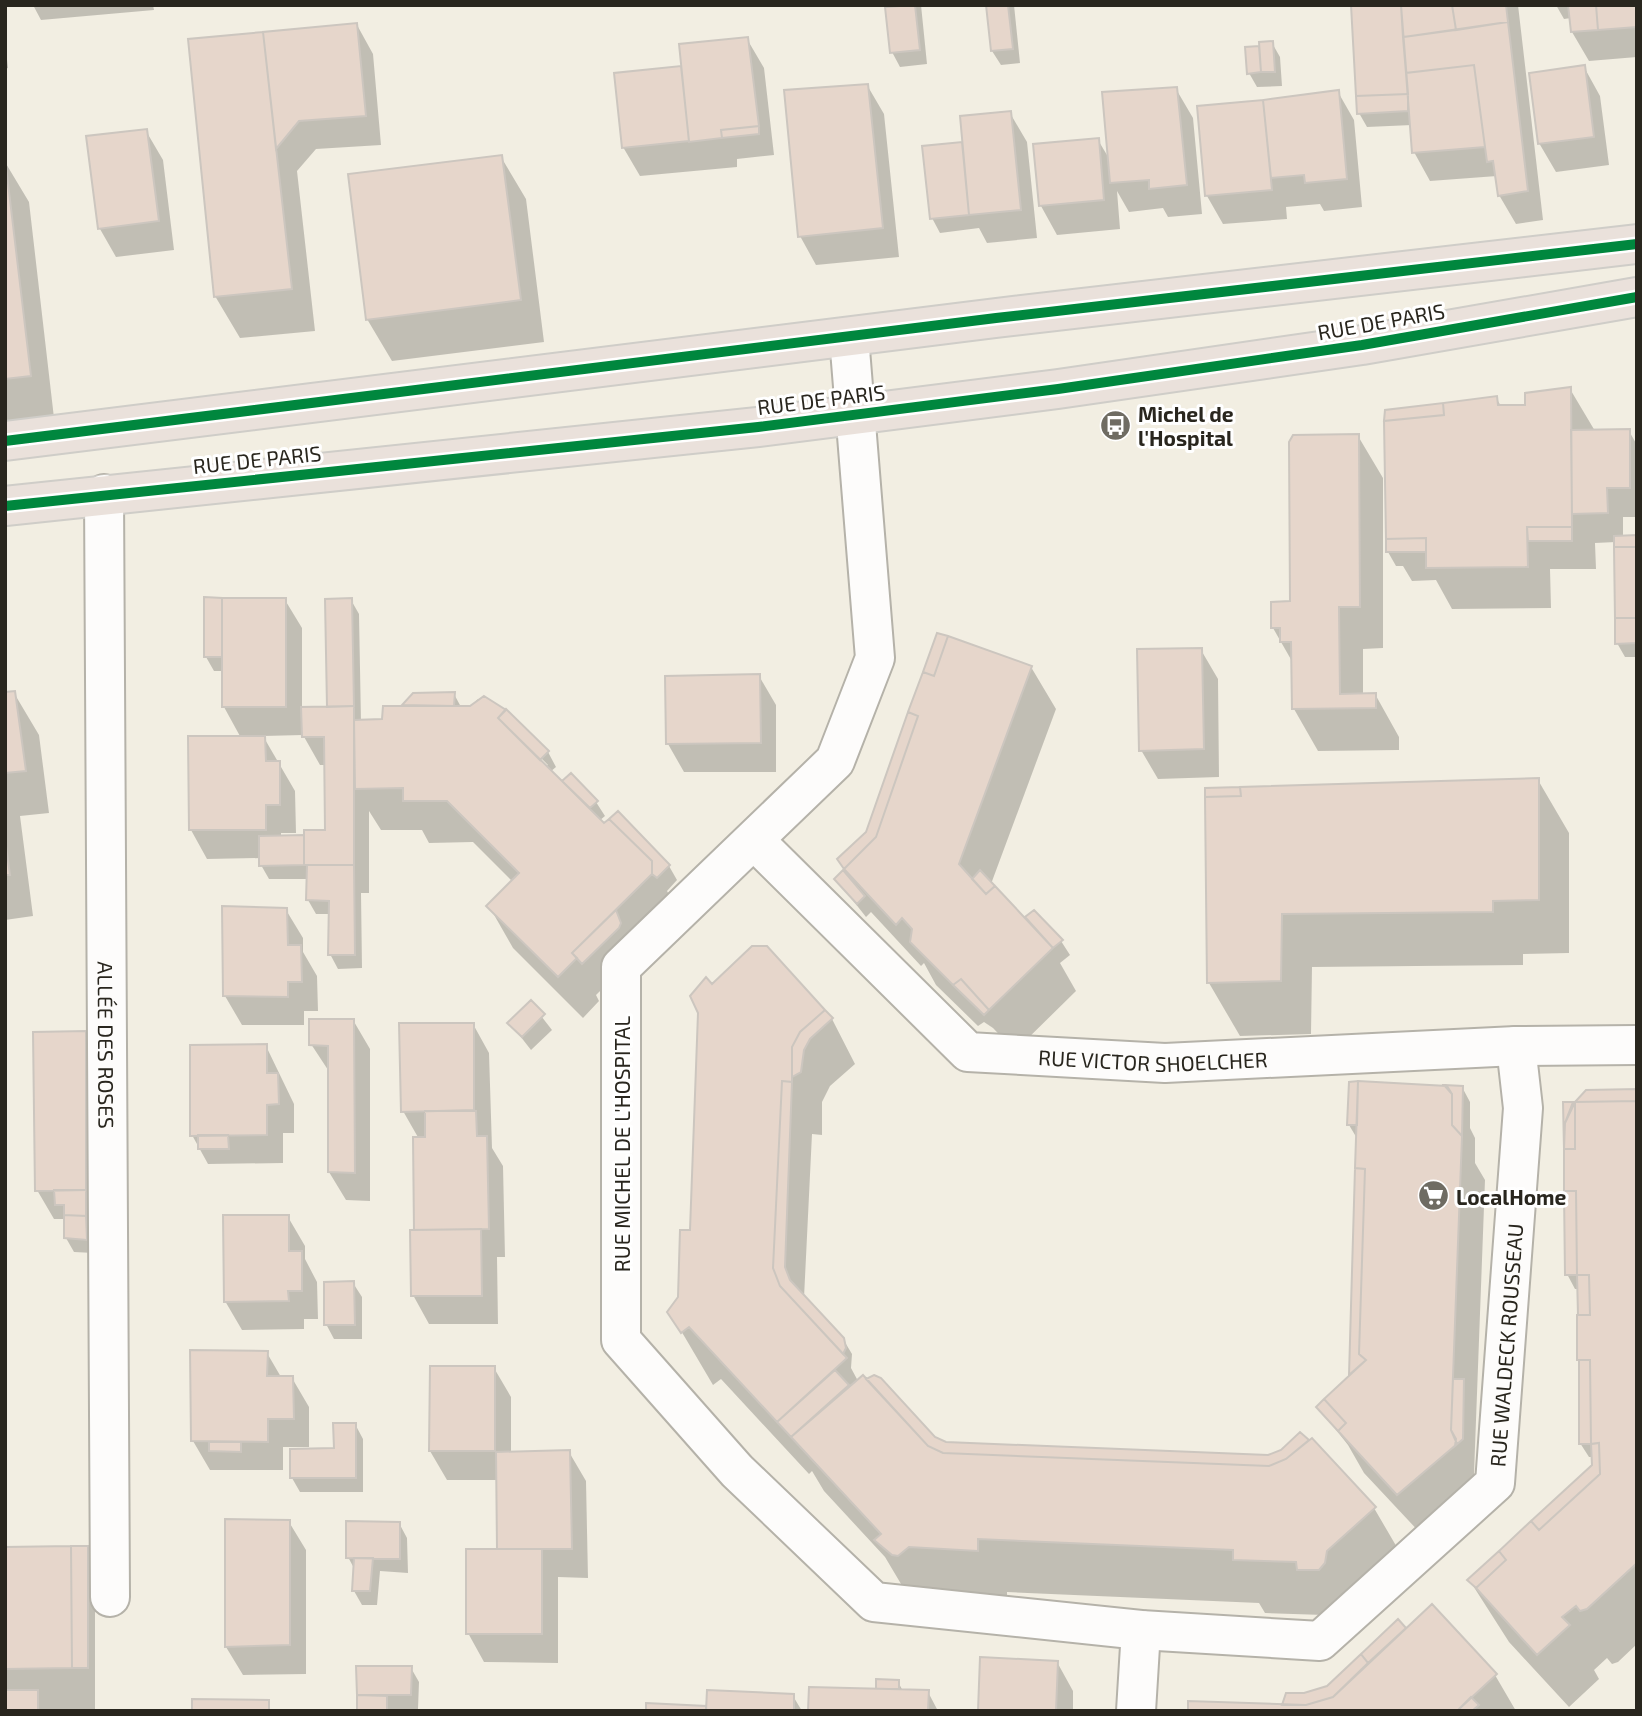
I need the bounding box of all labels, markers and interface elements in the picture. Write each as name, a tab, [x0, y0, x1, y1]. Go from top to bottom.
street label: RUE DE PARIS	[1315, 298, 1447, 344]
street label: RUE DE PARIS	[756, 379, 886, 419]
place label: Michel de l'Hospital	[1138, 401, 1234, 450]
bus stop icon: Michel de l'Hospital	[1098, 408, 1132, 442]
street label: RUE DE PARIS	[192, 440, 322, 478]
street label: ALLÉE DES ROSES	[94, 961, 120, 1129]
street label: RUE MICHEL DE L'HOSPITAL	[609, 1016, 634, 1272]
street label: RUE VICTOR SHOELCHER	[1038, 1043, 1268, 1076]
supermarket icon: LocalHome	[1416, 1179, 1450, 1213]
place label: LocalHome	[1456, 1184, 1567, 1209]
street label: RUE WALDECK ROUSSEAU	[1484, 1222, 1527, 1468]

